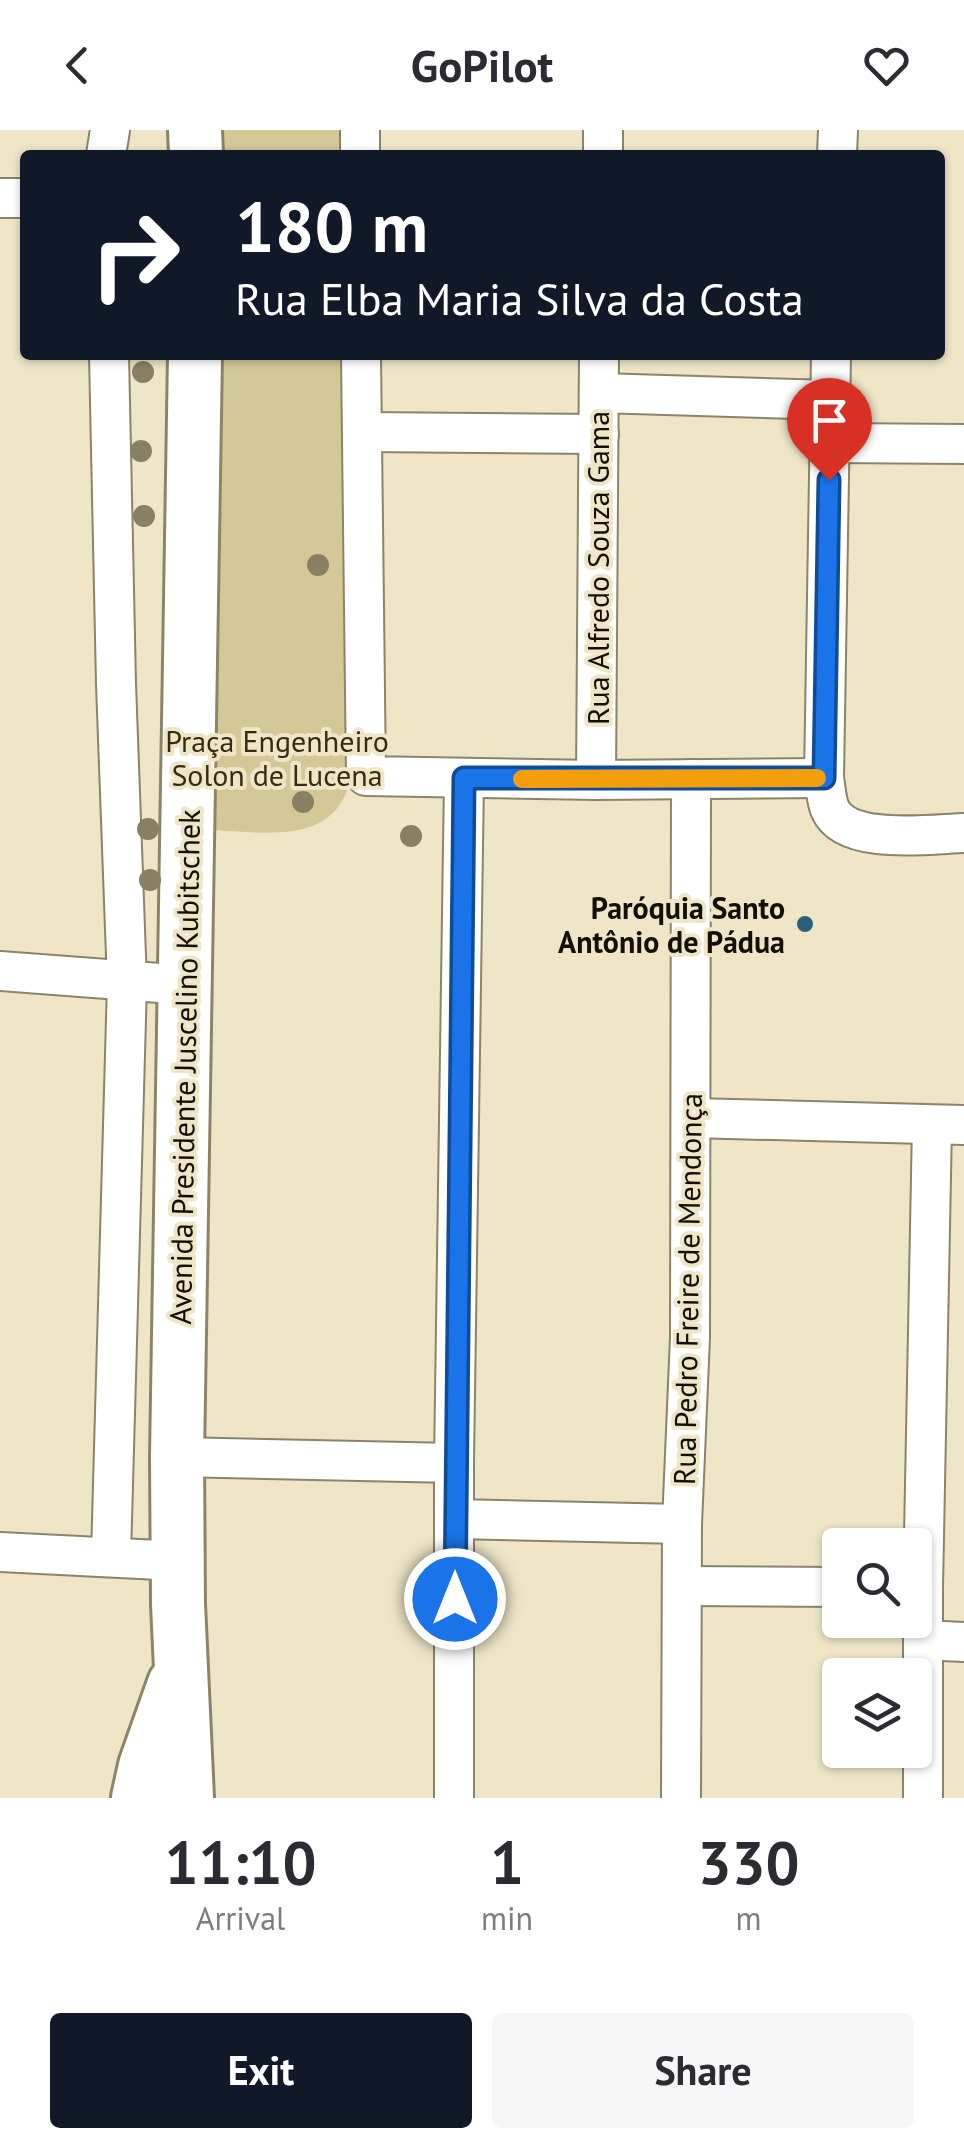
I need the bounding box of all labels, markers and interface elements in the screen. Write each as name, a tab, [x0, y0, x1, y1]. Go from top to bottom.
text: GoPilot	[411, 36, 553, 94]
icon: back	[50, 38, 105, 93]
icon: heart	[859, 38, 914, 93]
text: 180 m	[235, 181, 428, 271]
icon: right	[70, 190, 200, 320]
text: Rua Elba Maria Silva da Costa	[235, 269, 804, 327]
pin	[787, 378, 872, 481]
icon: arrive	[802, 393, 857, 448]
street label: Rua Alfredo Souza Gama	[578, 411, 617, 725]
park label: Praça Engenheiro Solon de Lucena	[165, 721, 389, 794]
street label: Avenida Presidente Juscelino Kubitschek	[160, 808, 208, 1325]
place label: Paróquia Santo Antônio de Pádua	[558, 888, 785, 961]
marker: Paróquia Santo Antônio de Pádua	[794, 913, 816, 935]
street label: Rua Pedro Freire de Mendonça	[664, 1093, 710, 1485]
map controls	[822, 1528, 932, 1768]
button: search	[822, 1528, 932, 1638]
position arrow	[403, 1547, 507, 1651]
button: layers	[822, 1658, 932, 1768]
text: 11:10	[164, 1823, 317, 1901]
text: 1	[490, 1823, 524, 1901]
text: 330	[698, 1823, 800, 1901]
text: Arrival	[196, 1897, 285, 1939]
text: min	[481, 1897, 533, 1939]
text: m	[736, 1897, 762, 1939]
button: Exit	[50, 2013, 472, 2128]
button: Share	[492, 2013, 914, 2128]

